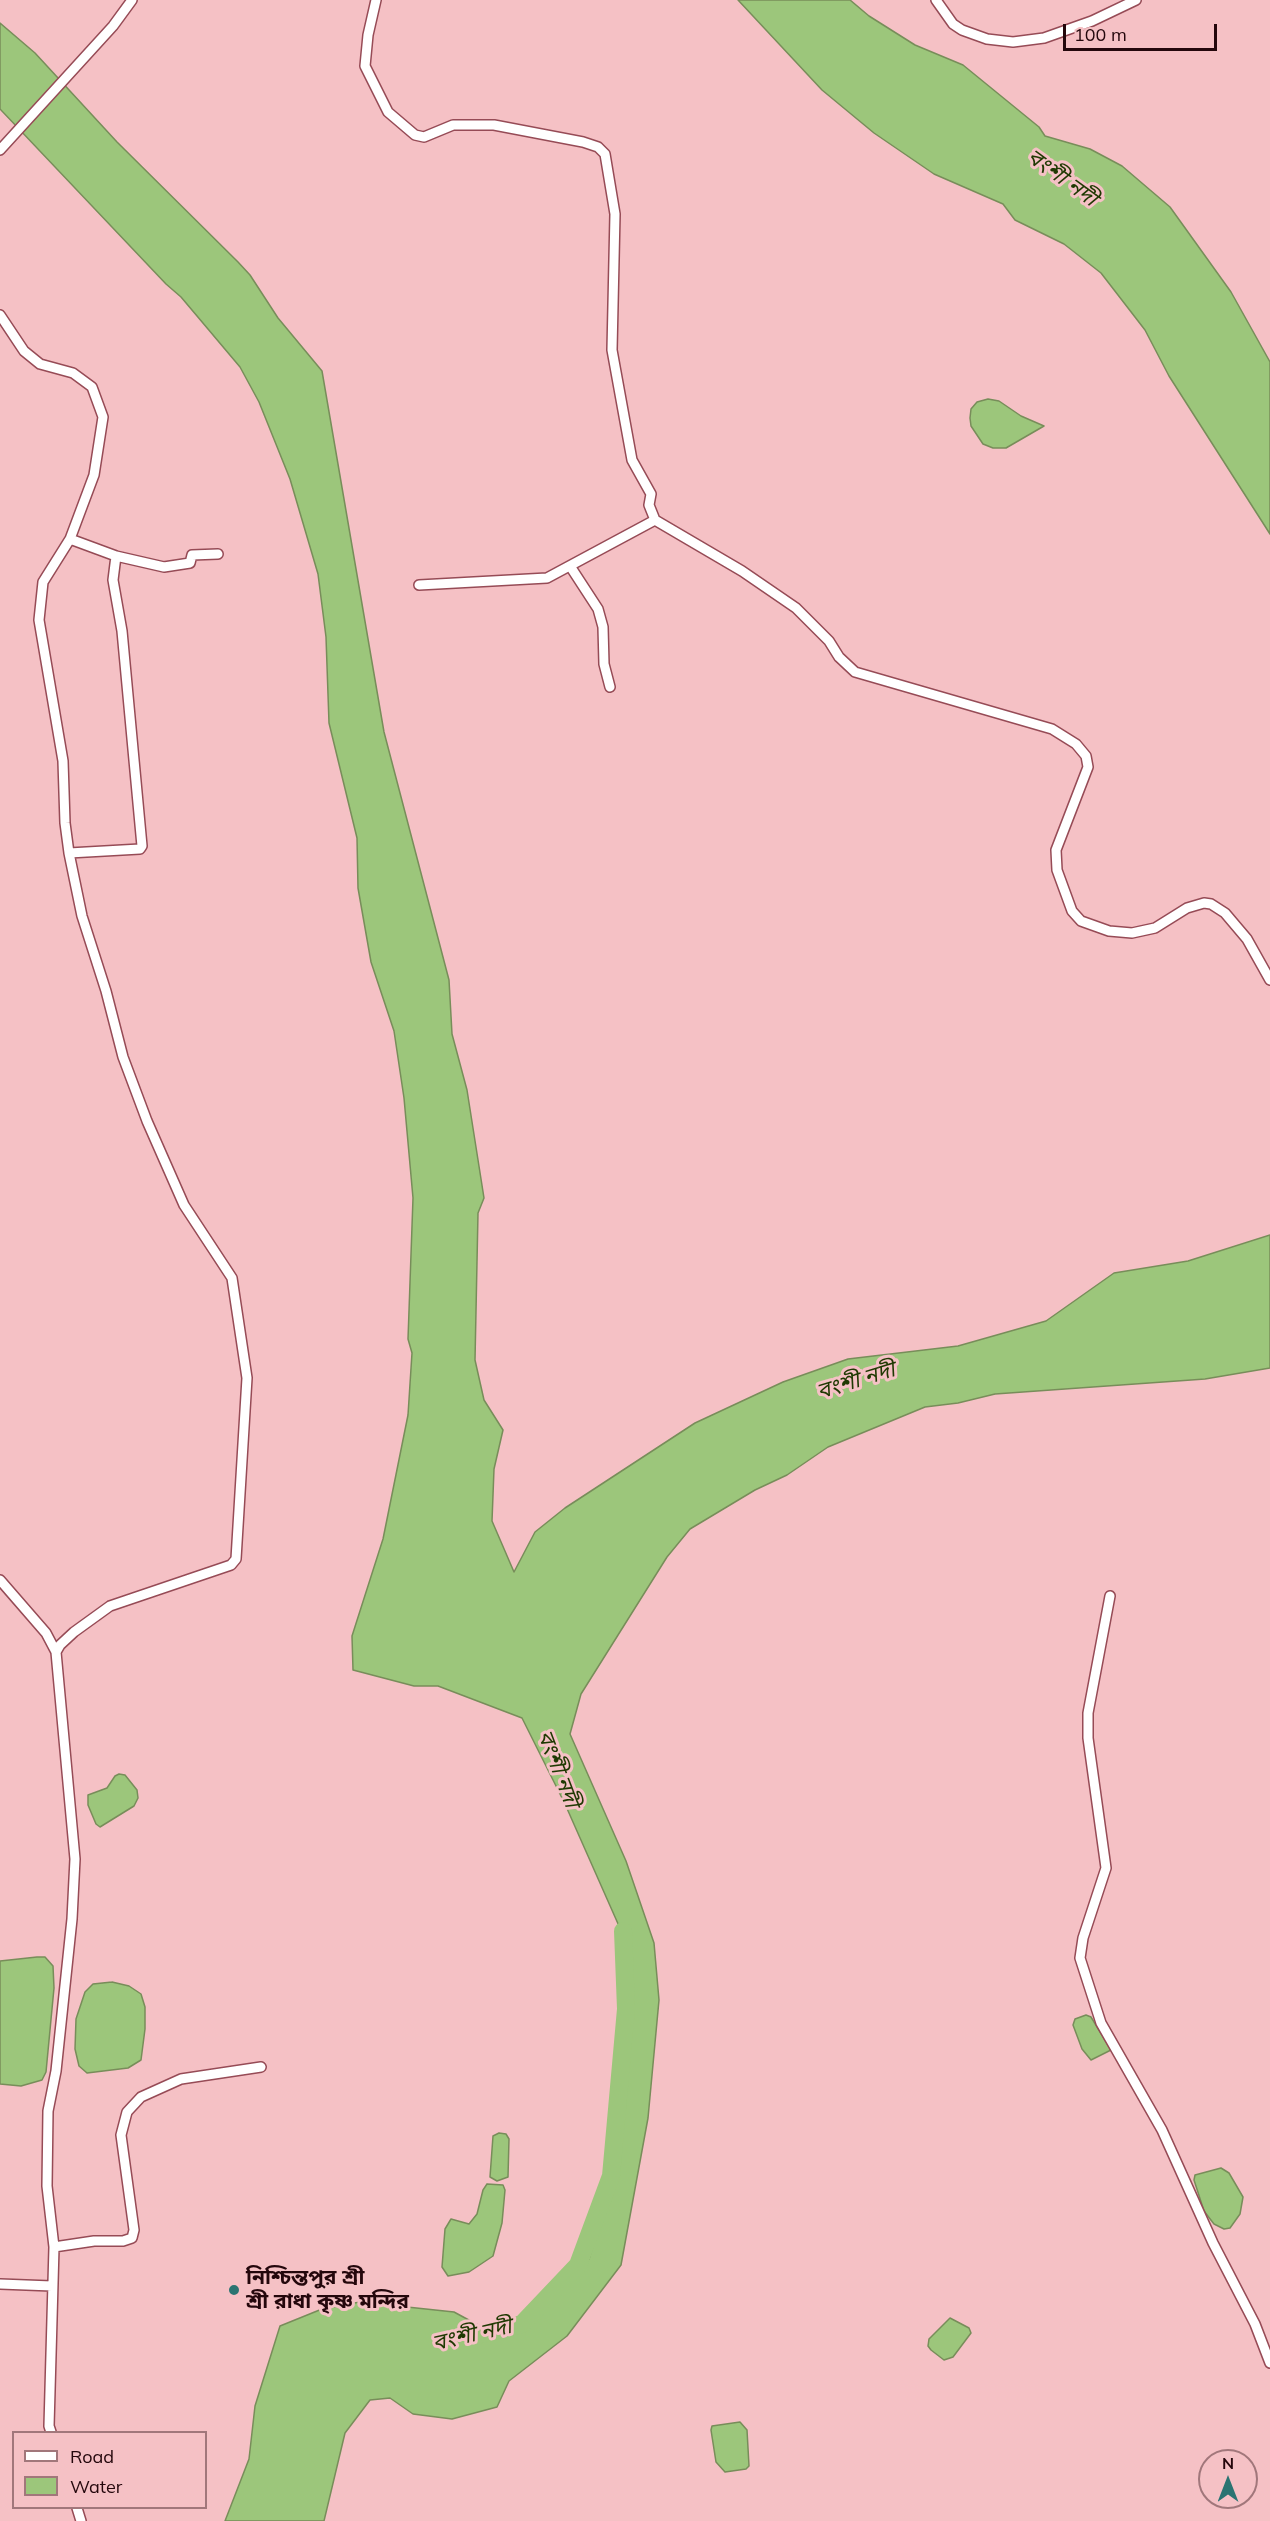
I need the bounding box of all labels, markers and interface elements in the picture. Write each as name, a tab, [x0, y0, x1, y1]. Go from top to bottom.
scale bar	[1066, 12, 1220, 50]
text: 100 m	[1074, 23, 1127, 46]
water label: বংশী নদী	[1022, 144, 1102, 212]
water label: বংশী নদী	[814, 1357, 898, 1405]
water label: বংশী নদী	[531, 1727, 585, 1811]
place label: নিশ্চিন্তপুর শ্রী শ্রী রাধা কৃষ্ণ মন্দির	[246, 2265, 409, 2315]
marker: নিশ্চিন্তপুর শ্রী শ্রী রাধা কৃষ্ণ মন্দির	[227, 2283, 241, 2297]
water label: বংশী নদী	[430, 2313, 514, 2357]
legend	[12, 2431, 207, 2509]
text: Road	[70, 2445, 114, 2468]
north arrow	[1198, 2449, 1258, 2509]
text: N	[1222, 2453, 1234, 2473]
text: Water	[70, 2475, 122, 2498]

